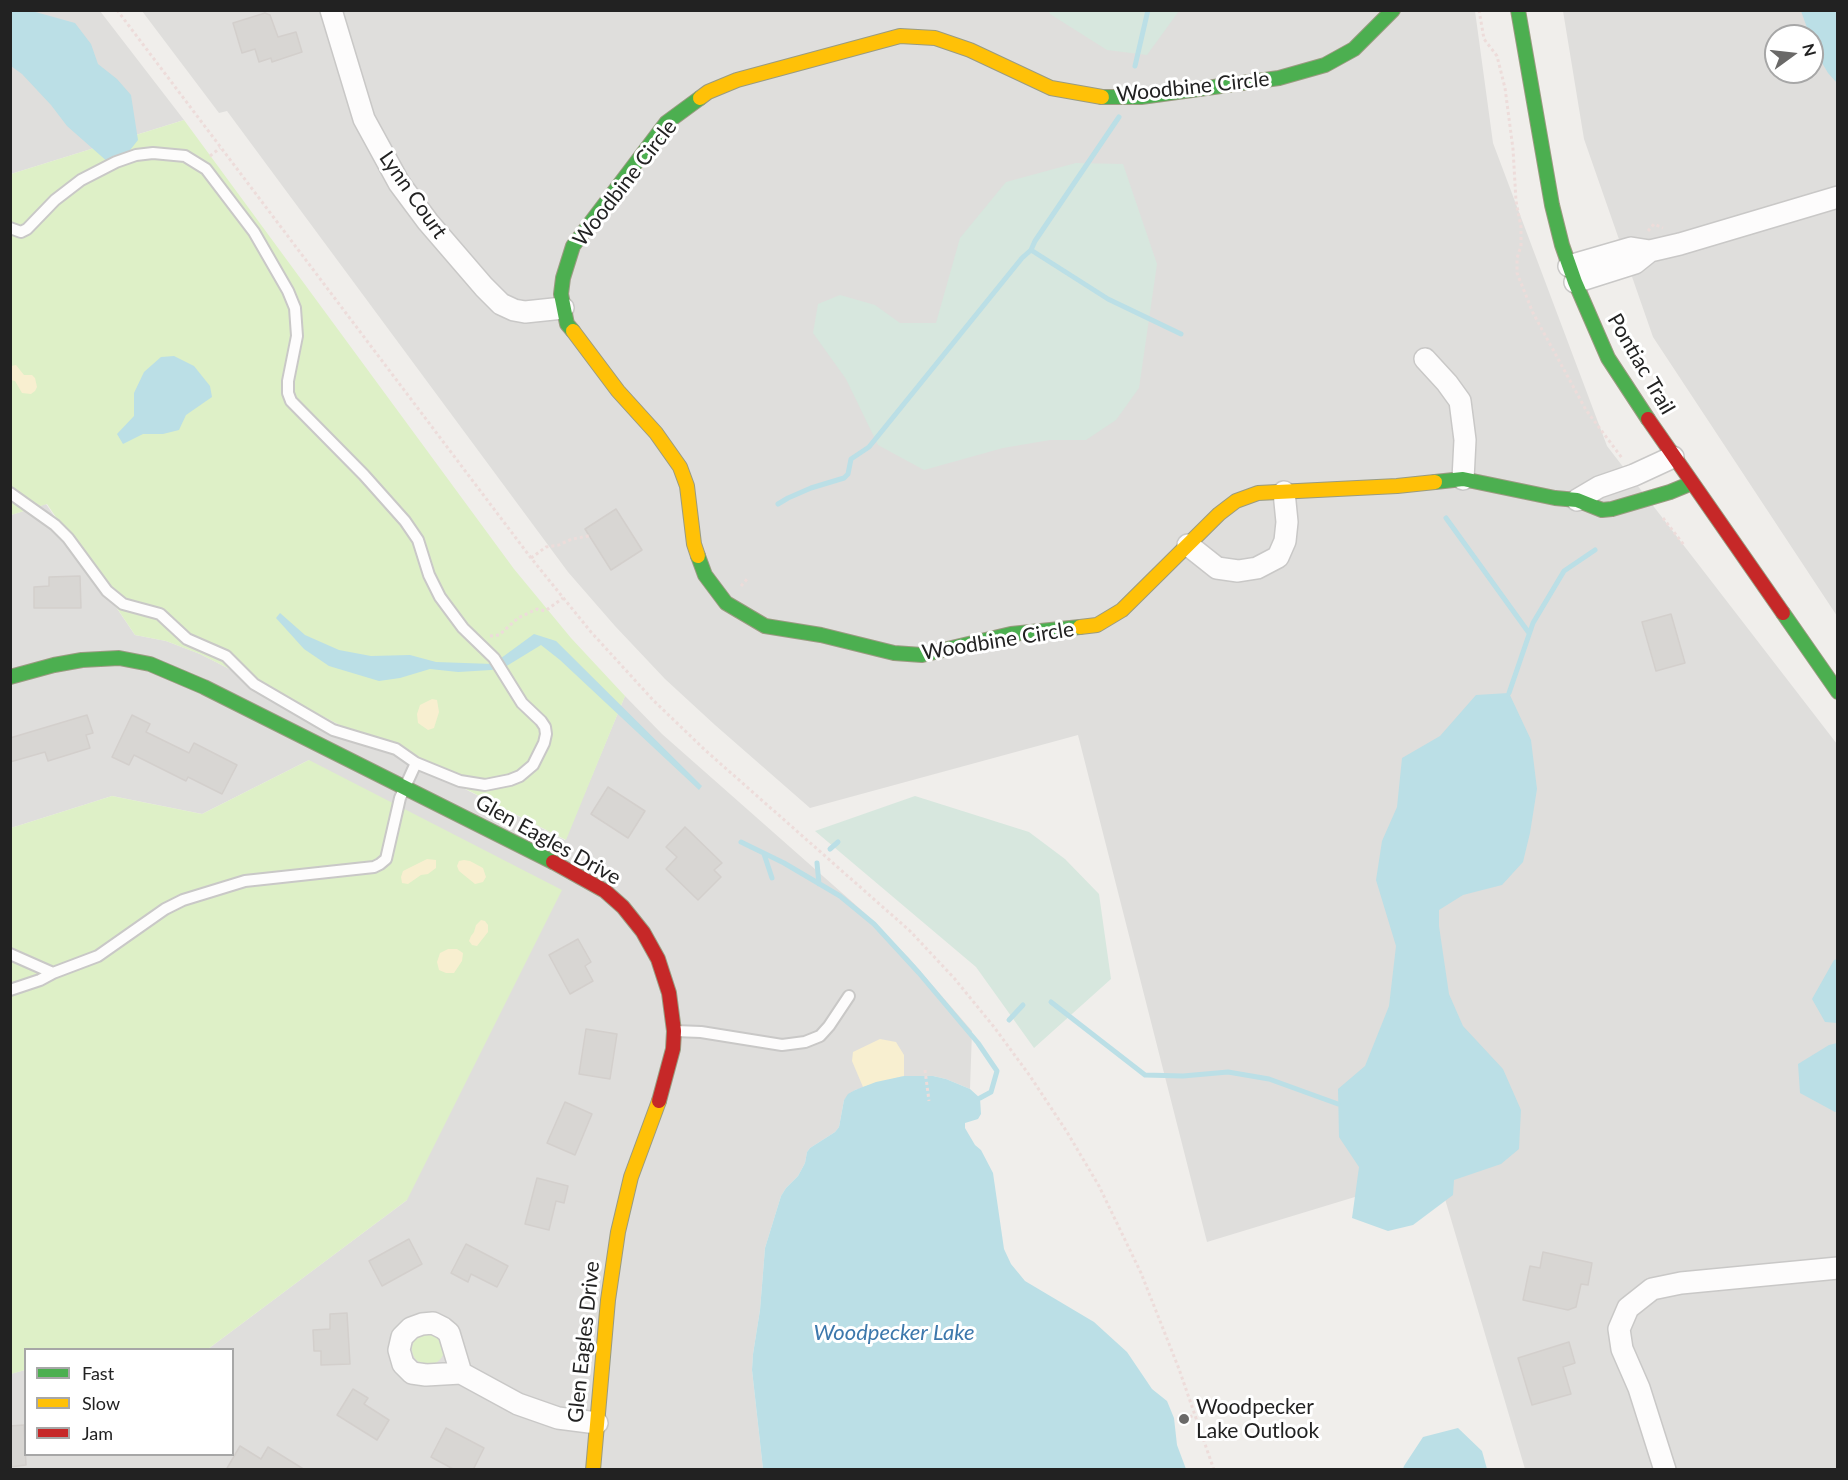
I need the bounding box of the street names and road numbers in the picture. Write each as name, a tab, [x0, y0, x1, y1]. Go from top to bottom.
street label: Woodbine Circle	[1115, 66, 1271, 108]
street label: Woodbine Circle	[568, 115, 682, 251]
street label: Lynn Court	[374, 146, 452, 244]
street label: Pontiac Trail	[1602, 309, 1680, 419]
street label: Woodbine Circle	[920, 617, 1076, 665]
street label: Glen Eagles Drive	[471, 790, 625, 890]
street label: Glen Eagles Drive	[563, 1260, 605, 1424]

